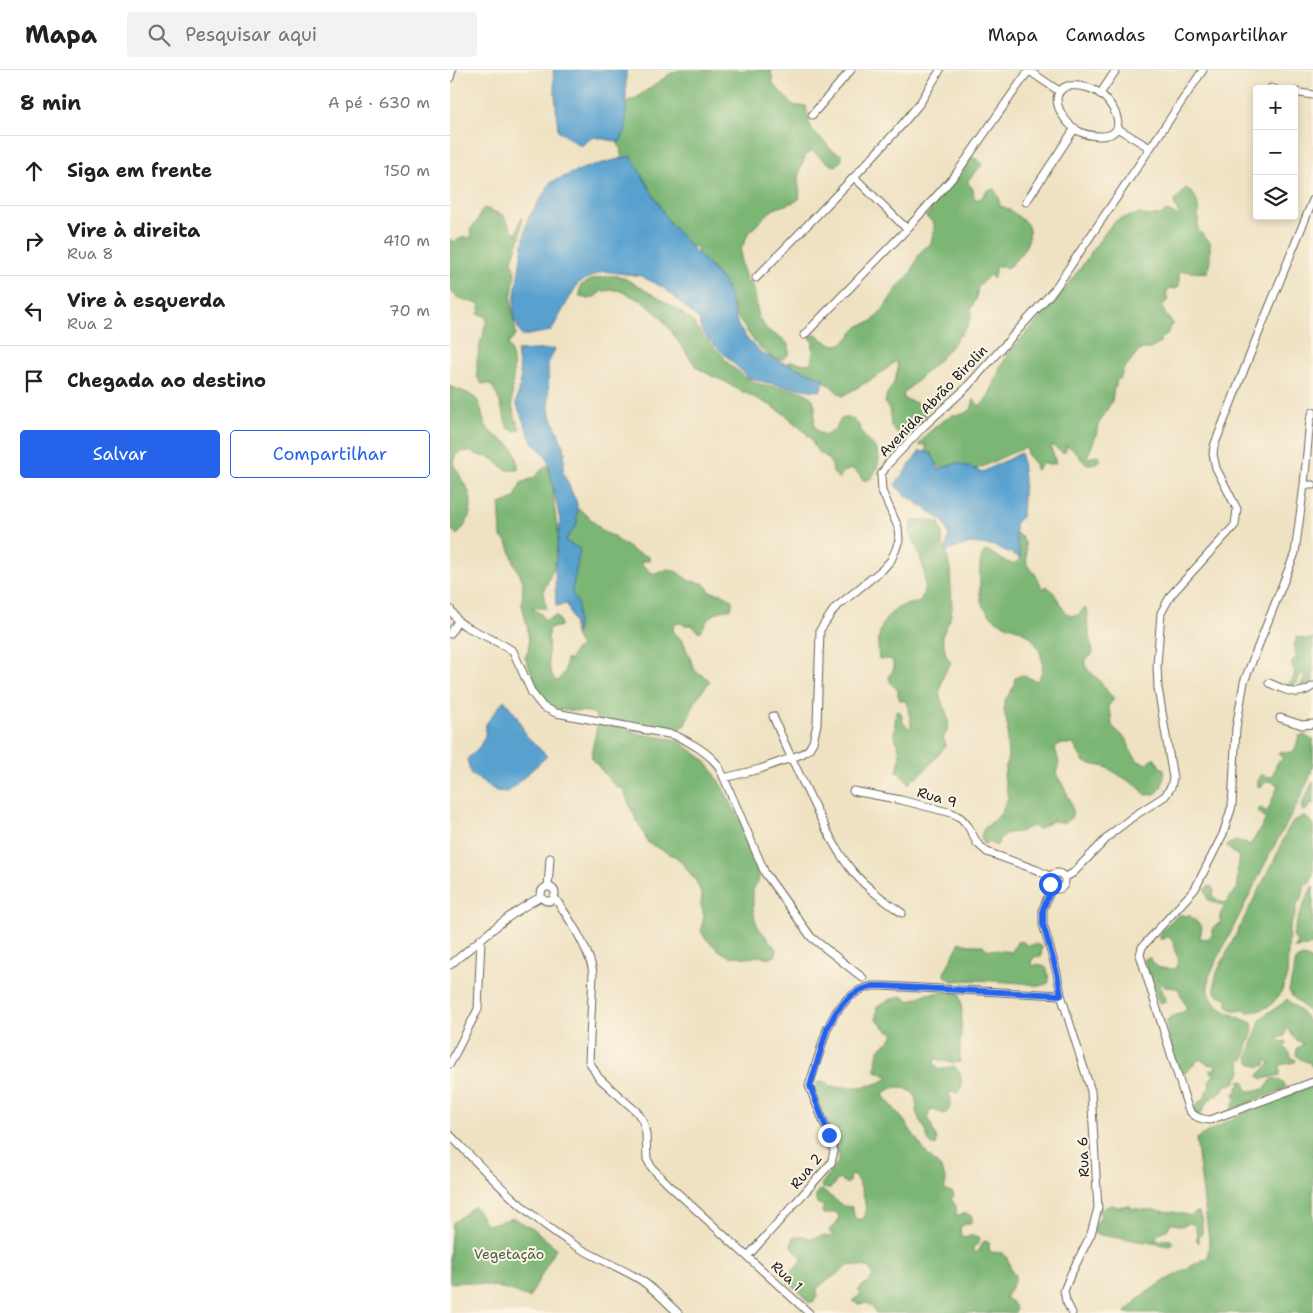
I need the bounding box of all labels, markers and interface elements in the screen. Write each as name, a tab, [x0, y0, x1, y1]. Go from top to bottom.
search box	[127, 12, 477, 57]
text: Mapa	[25, 19, 97, 51]
icon: search	[145, 21, 173, 49]
text: Pesquisar aqui	[185, 22, 317, 47]
text: Mapa	[988, 23, 1038, 47]
text: Camadas	[1066, 23, 1146, 47]
text: Compartilhar	[1174, 23, 1288, 47]
map controls	[1253, 85, 1298, 220]
button: +	[1253, 85, 1298, 130]
text: 8 min	[20, 89, 81, 117]
text: A pé · 630 m	[328, 92, 430, 113]
button: −	[1253, 130, 1298, 175]
icon: ahead	[20, 157, 48, 185]
text: Siga em frente	[67, 158, 212, 183]
text: 150 m	[383, 160, 430, 181]
button: layers	[1253, 175, 1298, 220]
text: Vire à direita	[67, 218, 200, 243]
icon: right	[20, 227, 48, 255]
text: 410 m	[383, 230, 430, 251]
text: Rua 8	[67, 243, 113, 264]
text: Vire à esquerda	[67, 288, 225, 313]
icon: left	[20, 297, 48, 325]
text: 70 m	[389, 300, 430, 321]
text: Rua 2	[67, 313, 113, 334]
street label: Avenida Abrão Birolin	[875, 341, 991, 461]
icon: arrive	[20, 367, 48, 395]
text: Chegada ao destino	[67, 368, 266, 393]
button: Salvar	[20, 430, 220, 478]
button: Compartilhar	[230, 430, 430, 478]
street label: Rua 9	[915, 783, 959, 811]
route start	[1039, 873, 1062, 896]
route end	[818, 1124, 841, 1147]
street label: Rua 6	[1073, 1136, 1093, 1178]
street label: Rua 2	[786, 1150, 826, 1192]
park label: Vegetação	[474, 1245, 544, 1263]
street label: Rua 1	[767, 1257, 807, 1295]

